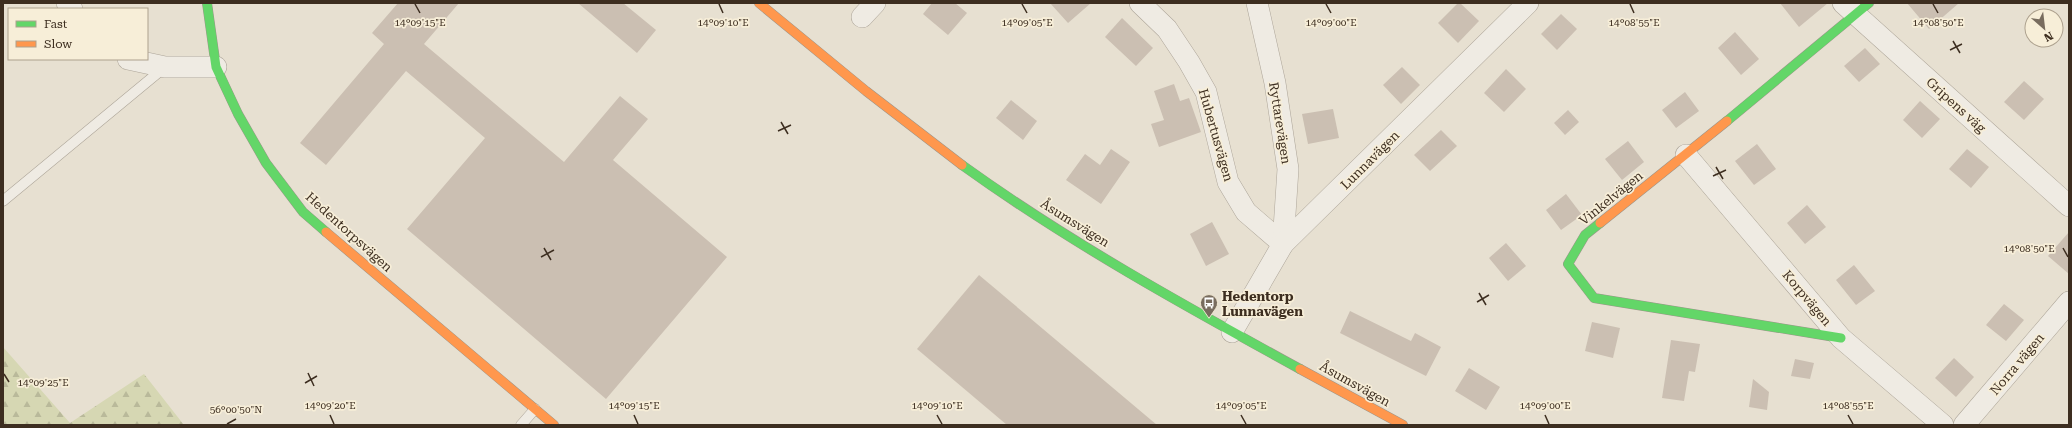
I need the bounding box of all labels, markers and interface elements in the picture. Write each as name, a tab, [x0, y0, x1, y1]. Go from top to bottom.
legend	[8, 8, 148, 60]
north arrow	[2024, 8, 2064, 48]
text: Fast	[44, 17, 68, 31]
text: 14°09'15"E	[394, 17, 446, 28]
text: 14°09'10"E	[697, 17, 749, 28]
text: 14°09'05"E	[1001, 17, 1053, 28]
text: 14°09'00"E	[1305, 17, 1357, 28]
text: 14°08'55"E	[1608, 17, 1660, 28]
text: 14°08'50"E	[1912, 17, 1964, 28]
text: N	[2041, 29, 2055, 44]
text: Slow	[44, 37, 72, 51]
street label: Gripens väg	[1923, 74, 1989, 136]
street label: Ryttarevägen	[1266, 81, 1294, 166]
street label: Hubertusvägen	[1196, 87, 1237, 184]
street label: Lunnavägen	[1338, 127, 1403, 192]
street label: Vinkelvägen	[1576, 167, 1646, 228]
street label: Hedentorpsvägen	[303, 189, 396, 275]
street label: Åsumsvägen	[1038, 195, 1113, 250]
text: 14°08'50"E	[2003, 243, 2055, 254]
street label: Korpvägen	[1780, 267, 1835, 329]
place label: Hedentorp Lunnavägen	[1222, 289, 1303, 319]
bus stop icon: Hedentorp Lunnavägen	[1199, 293, 1219, 318]
street label: Norra vägen	[1987, 330, 2048, 398]
street label: Åsumsvägen	[1317, 358, 1394, 410]
text: 14°09'25"E	[17, 377, 69, 388]
text: 14°09'20"E	[304, 400, 356, 411]
text: 14°09'15"E	[608, 400, 660, 411]
text: 14°09'10"E	[911, 400, 963, 411]
text: 14°09'05"E	[1215, 400, 1267, 411]
text: 14°09'00"E	[1519, 400, 1571, 411]
text: 14°08'55"E	[1822, 400, 1874, 411]
text: 56°00'50"N	[210, 404, 262, 415]

